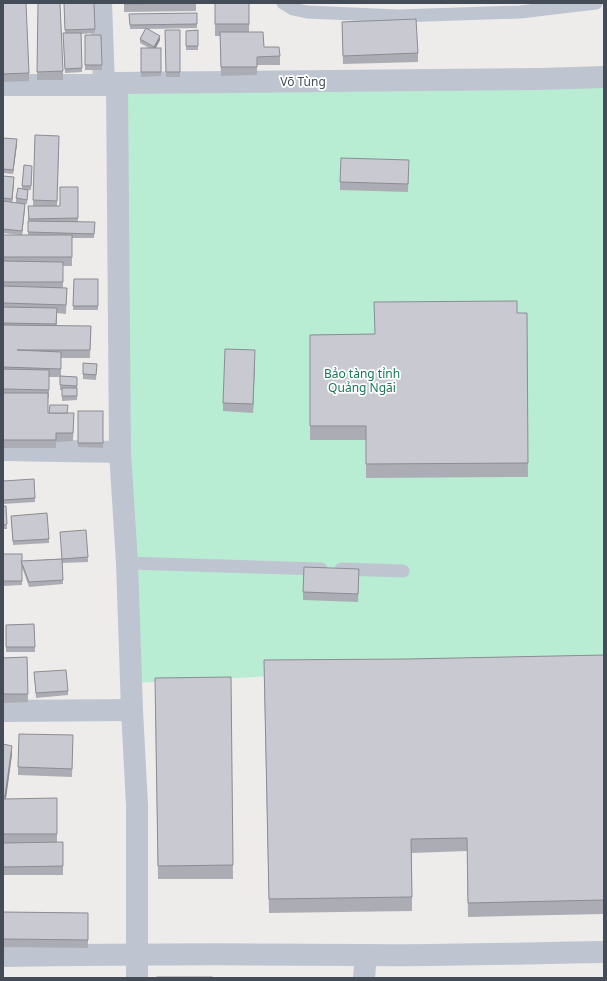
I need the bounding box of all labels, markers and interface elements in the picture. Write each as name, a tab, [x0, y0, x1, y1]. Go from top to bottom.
street label: Võ Tùng	[280, 73, 326, 90]
park label: Bảo tàng tỉnh Quảng Ngãi	[324, 365, 400, 396]

